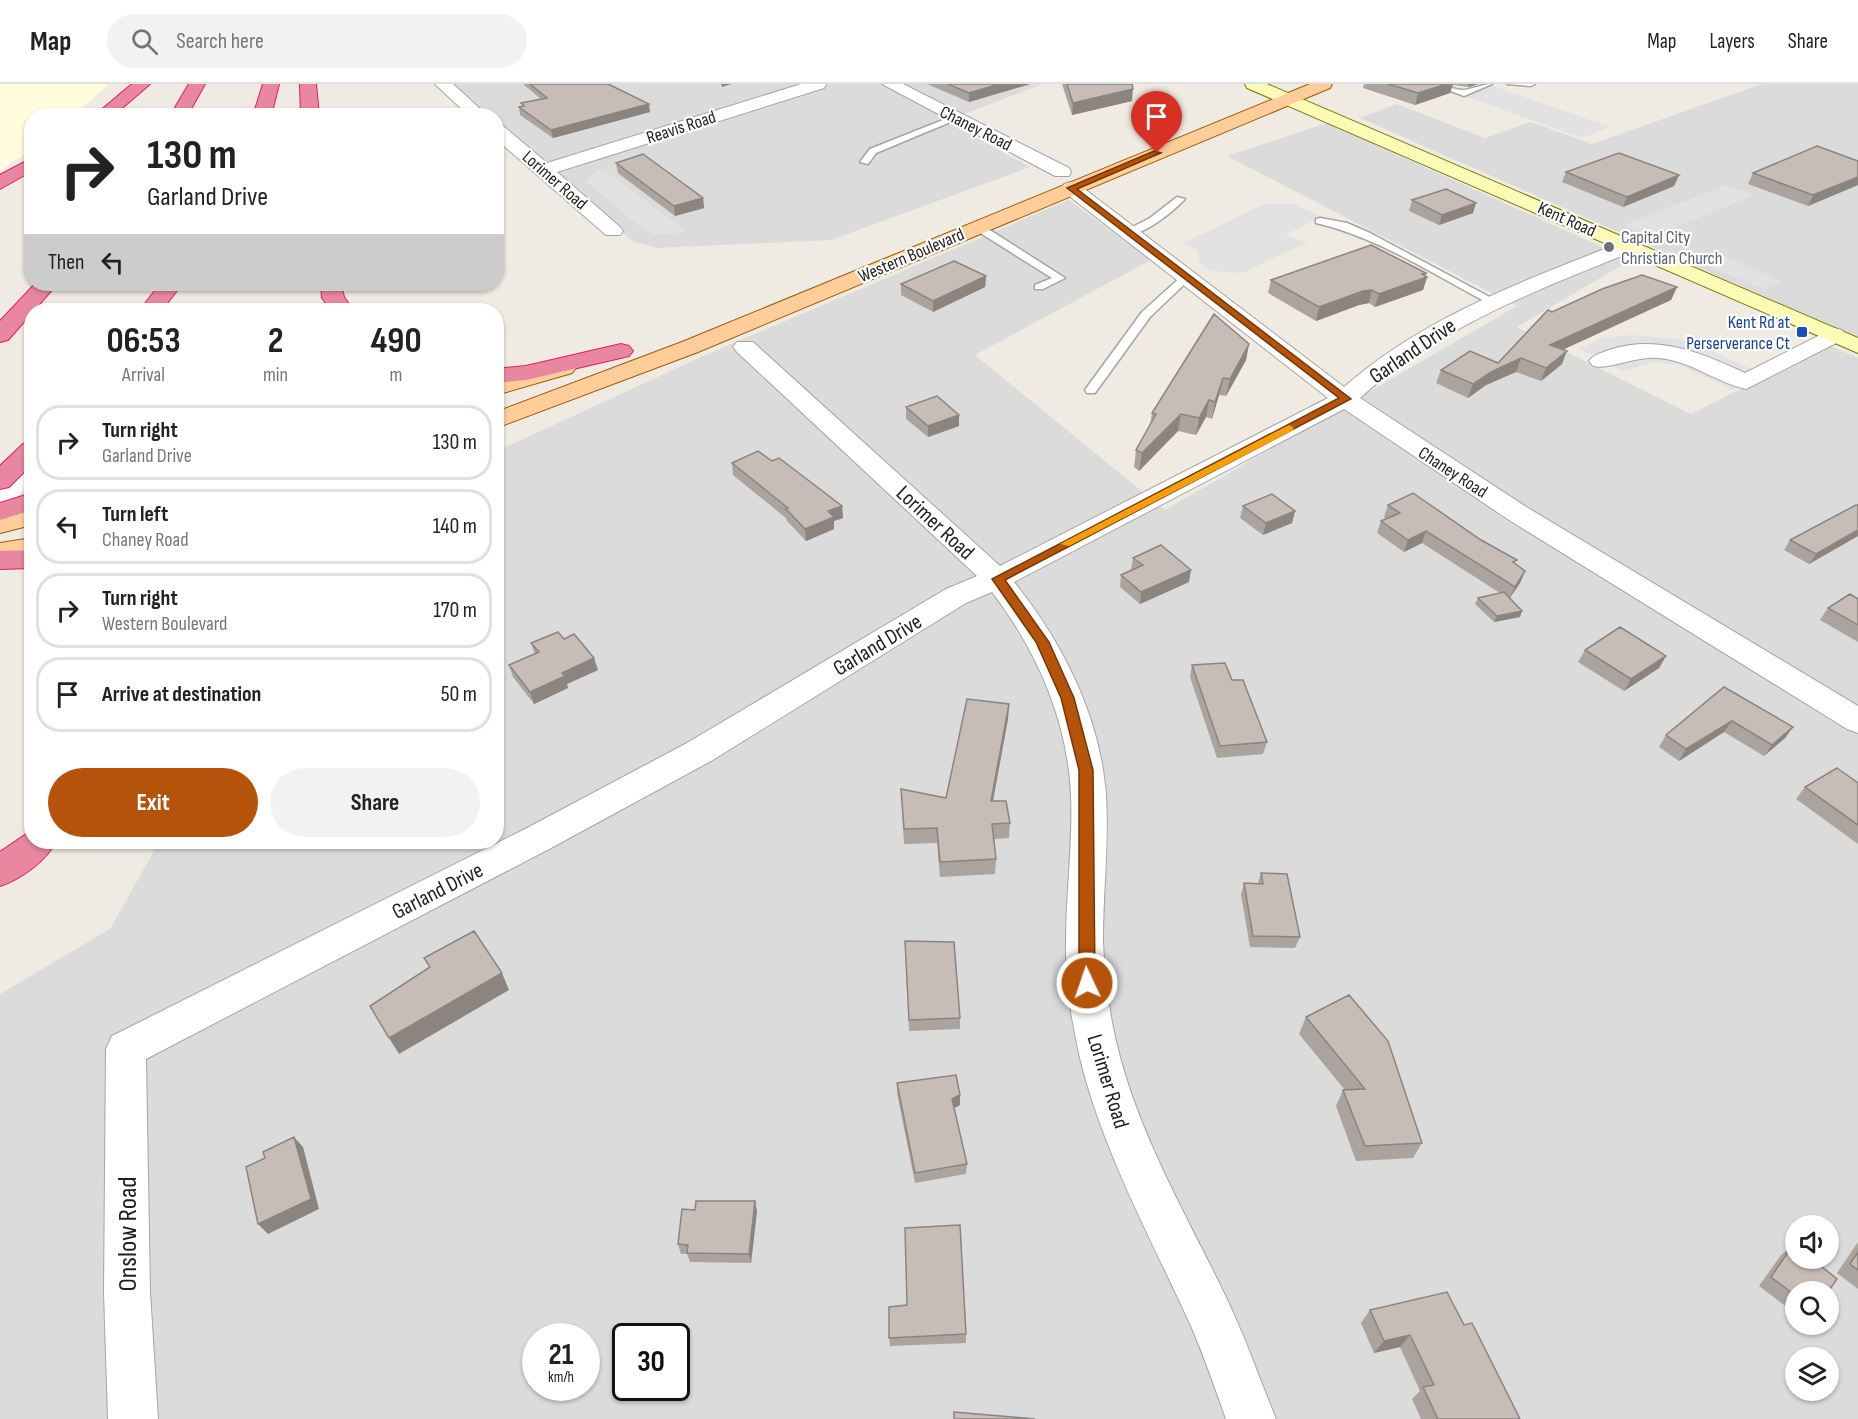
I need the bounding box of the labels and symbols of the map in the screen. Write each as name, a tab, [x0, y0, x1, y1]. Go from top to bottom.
pin	[1131, 91, 1182, 153]
street label: Chaney Road	[936, 101, 1015, 156]
street label: Reavis Road	[644, 106, 719, 149]
street label: Lorimer Road	[518, 146, 591, 214]
street label: Kent Road	[1535, 197, 1599, 242]
street label: Western Boulevard	[855, 224, 967, 287]
place label: Capital City Christian Church	[1621, 227, 1722, 269]
marker: Capital City Christian Church	[1602, 240, 1616, 254]
street label: Garland Drive	[1364, 312, 1461, 390]
place label: Kent Rd at Perserverance Ct	[1686, 312, 1791, 354]
marker: Kent Rd at Perserverance Ct	[1795, 325, 1809, 339]
street label: Chaney Road	[1414, 442, 1491, 502]
street label: Lorimer Road	[890, 480, 980, 566]
street label: Garland Drive	[829, 608, 927, 682]
street label: Garland Drive	[388, 857, 488, 926]
position arrow	[1055, 951, 1119, 1015]
street label: Lorimer Road	[1080, 1031, 1135, 1132]
street label: Onslow Road	[112, 1176, 144, 1292]
speed limit sign: 30	[612, 1323, 690, 1401]

